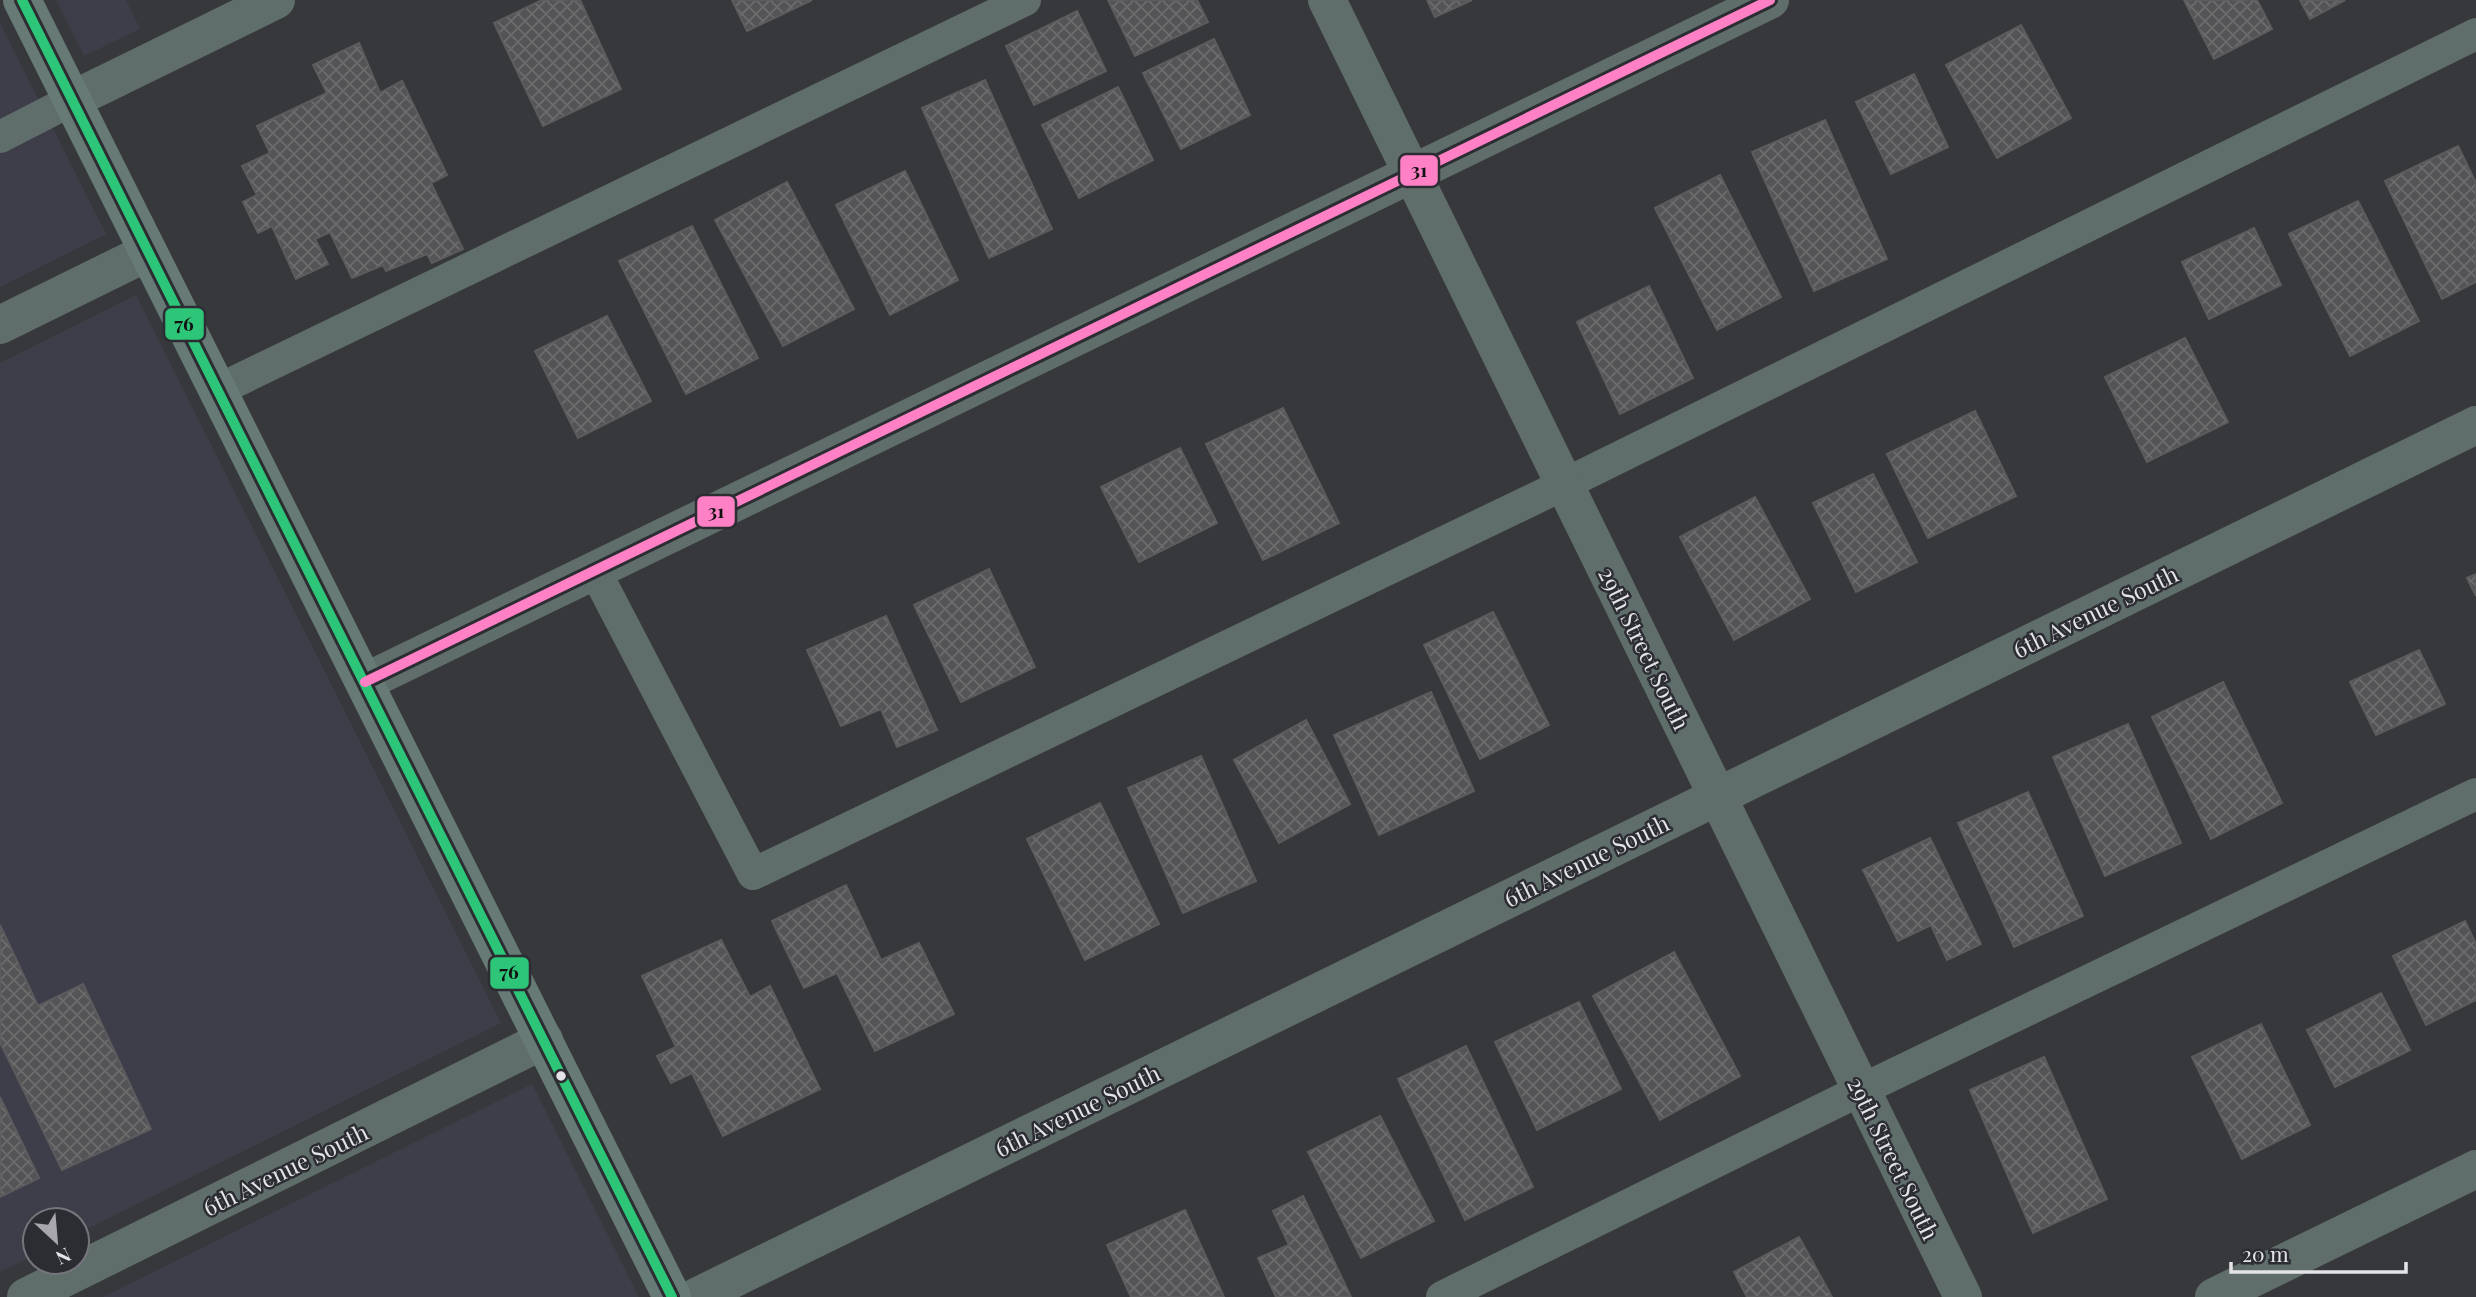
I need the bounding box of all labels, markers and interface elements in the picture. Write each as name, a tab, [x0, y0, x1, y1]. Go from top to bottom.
line badge: 31	[1399, 154, 1439, 187]
text: 31	[1411, 156, 1427, 182]
line badge: 76	[164, 307, 205, 341]
text: 76	[174, 310, 194, 336]
line badge: 31	[696, 495, 736, 528]
text: 31	[708, 497, 724, 523]
street label: 6th Avenue South	[2007, 557, 2183, 664]
street label: 29th Street South	[1592, 562, 1698, 735]
street label: 6th Avenue South	[1498, 806, 1674, 913]
line badge: 76	[489, 956, 530, 990]
text: 76	[499, 958, 519, 984]
street label: 6th Avenue South	[989, 1056, 1165, 1163]
unlabelled marker	[554, 1069, 568, 1083]
street label: 29th Street South	[1841, 1072, 1947, 1245]
street label: 6th Avenue South	[197, 1115, 373, 1222]
north arrow	[21, 1206, 91, 1276]
scale bar	[2231, 1230, 2406, 1274]
text: 20 m	[2242, 1239, 2289, 1267]
text: N	[52, 1242, 76, 1272]

